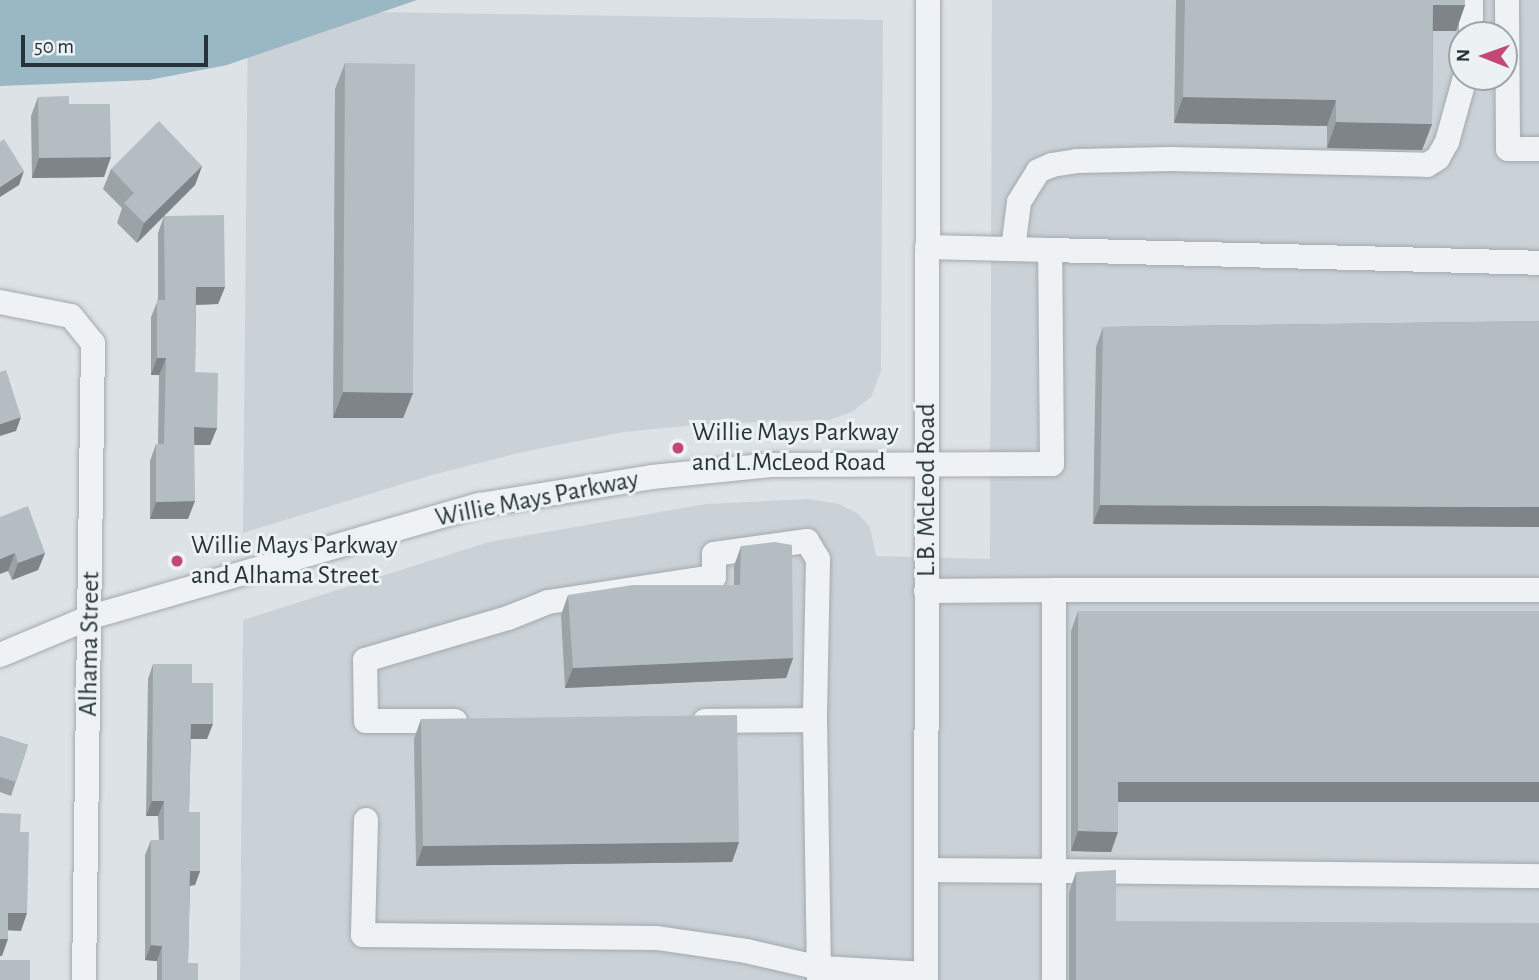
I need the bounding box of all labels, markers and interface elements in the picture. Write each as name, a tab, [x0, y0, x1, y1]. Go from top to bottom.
scale bar	[24, 21, 212, 65]
north arrow	[1448, 21, 1518, 91]
text: 50 m	[34, 36, 74, 57]
text: N	[1454, 49, 1473, 62]
street label: L.B. McLeod Road	[911, 403, 943, 577]
place label: Willie Mays Parkway and L.McLeod Road	[692, 417, 899, 478]
marker: Willie Mays Parkway and L.McLeod Road	[670, 440, 686, 456]
street label: Willie Mays Parkway	[433, 464, 641, 534]
place label: Willie Mays Parkway and Alhama Street	[191, 530, 398, 592]
marker: Willie Mays Parkway and Alhama Street	[169, 553, 185, 569]
street label: Alhama Street	[73, 571, 107, 717]

